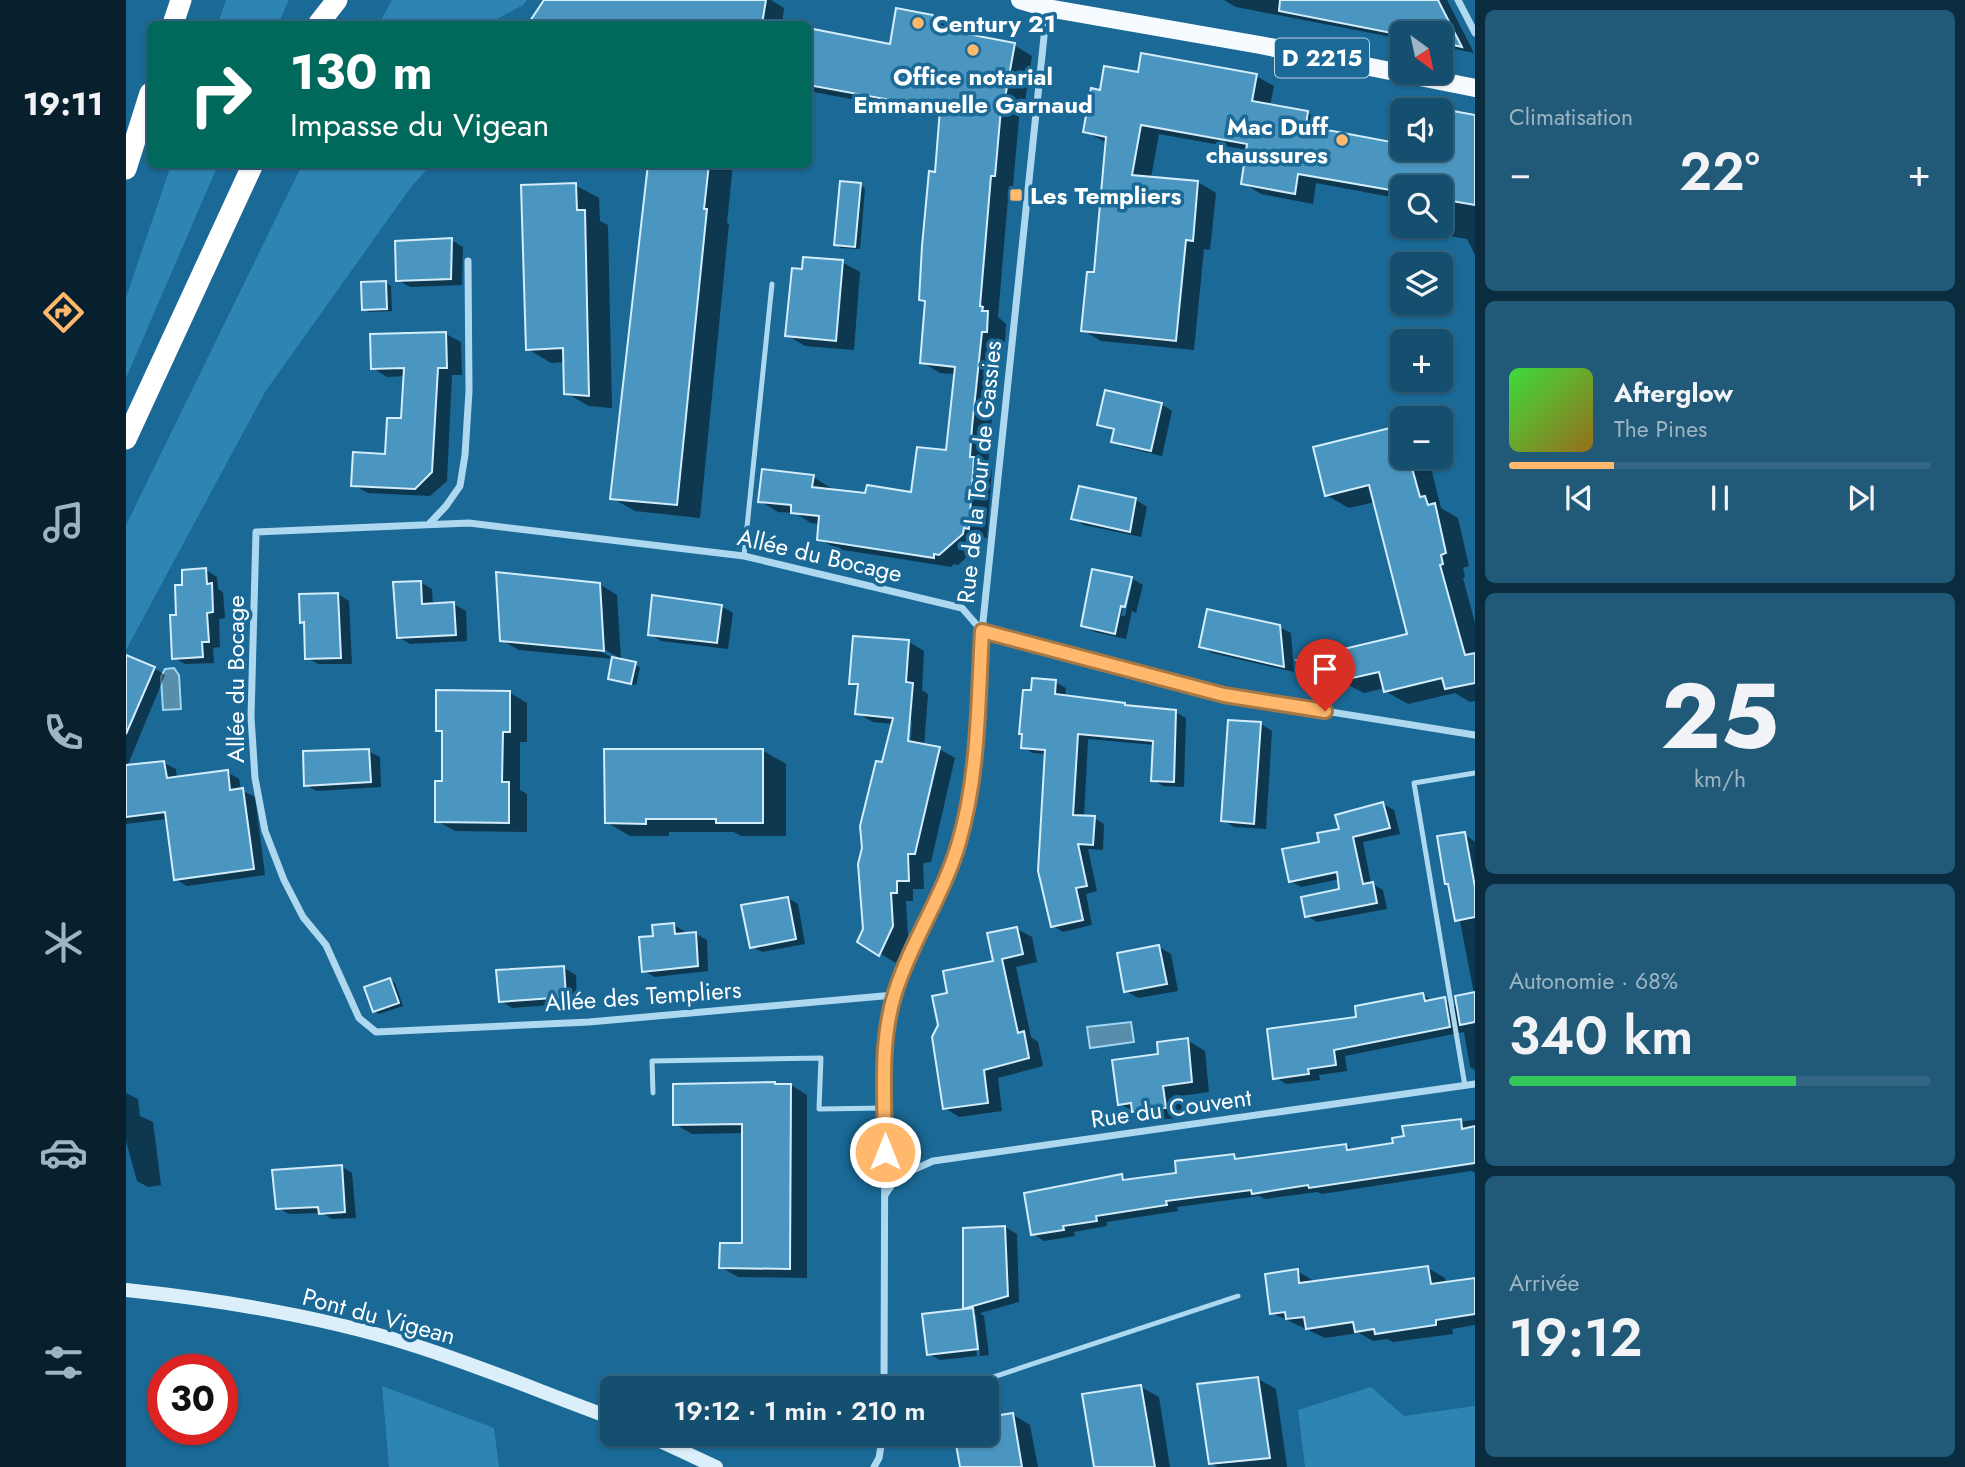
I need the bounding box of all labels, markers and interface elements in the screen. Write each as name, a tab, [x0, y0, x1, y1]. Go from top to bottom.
place label: Century 21	[932, 6, 1056, 41]
marker: Century 21	[910, 15, 926, 31]
north arrow	[1390, 21, 1452, 84]
map controls	[1390, 21, 1453, 469]
text: 130 m	[290, 37, 433, 107]
road number: D 2215	[1275, 39, 1369, 78]
marker: Office notarial Emmanuelle Garnaud	[965, 42, 981, 58]
icon: right	[175, 49, 266, 140]
place label: Office notarial Emmanuelle Garnaud	[853, 59, 1093, 122]
text: 19:11	[23, 81, 103, 127]
button: sound	[1390, 98, 1453, 161]
text: Climatisation	[1509, 100, 1633, 134]
text: Impasse du Vigean	[290, 102, 549, 148]
place label: Mac Duff chaussures	[1206, 109, 1330, 172]
marker: Mac Duff chaussures	[1334, 132, 1350, 148]
text: 22°	[1679, 134, 1760, 210]
text: −	[1509, 145, 1531, 200]
text: +	[1908, 145, 1931, 200]
button: search	[1390, 175, 1453, 238]
place label: Les Templiers	[1030, 178, 1182, 213]
marker: Les Templiers	[1008, 187, 1024, 203]
button: layers	[1390, 252, 1453, 315]
icon: directions	[39, 288, 88, 337]
button: +	[1390, 329, 1453, 392]
street label: Rue de la Tour de Gassies	[948, 339, 1010, 605]
text: Afterglow	[1614, 374, 1733, 412]
button: −	[1390, 406, 1453, 469]
text: The Pines	[1614, 412, 1707, 446]
icon: previous	[1560, 479, 1598, 517]
icon: pause	[1701, 479, 1739, 517]
icon: next	[1842, 479, 1880, 517]
icon: music	[39, 498, 88, 547]
street label: Allée du Bocage	[734, 519, 906, 591]
street label: Allée du Bocage	[218, 595, 253, 763]
pin	[1295, 639, 1355, 711]
icon: arrive	[1306, 650, 1344, 688]
text: 25	[1661, 651, 1779, 782]
icon: phone	[39, 708, 88, 757]
text: km/h	[1694, 762, 1746, 796]
icon: climate	[39, 918, 88, 967]
text: Autonomie · 68%	[1509, 964, 1678, 998]
street label: Allée des Templiers	[543, 972, 743, 1020]
text: 340 km	[1509, 998, 1693, 1074]
street label: Rue du Couvent	[1088, 1079, 1254, 1137]
position arrow	[848, 1115, 922, 1189]
icon: car	[39, 1128, 88, 1177]
text: Arrivée	[1509, 1266, 1579, 1300]
street label: Pont du Vigean	[299, 1279, 459, 1353]
text: 19:12	[1509, 1300, 1642, 1376]
icon: filters	[39, 1338, 88, 1387]
speed limit sign: 30	[147, 1354, 238, 1445]
text: 19:12 · 1 min · 210 m	[673, 1392, 926, 1430]

